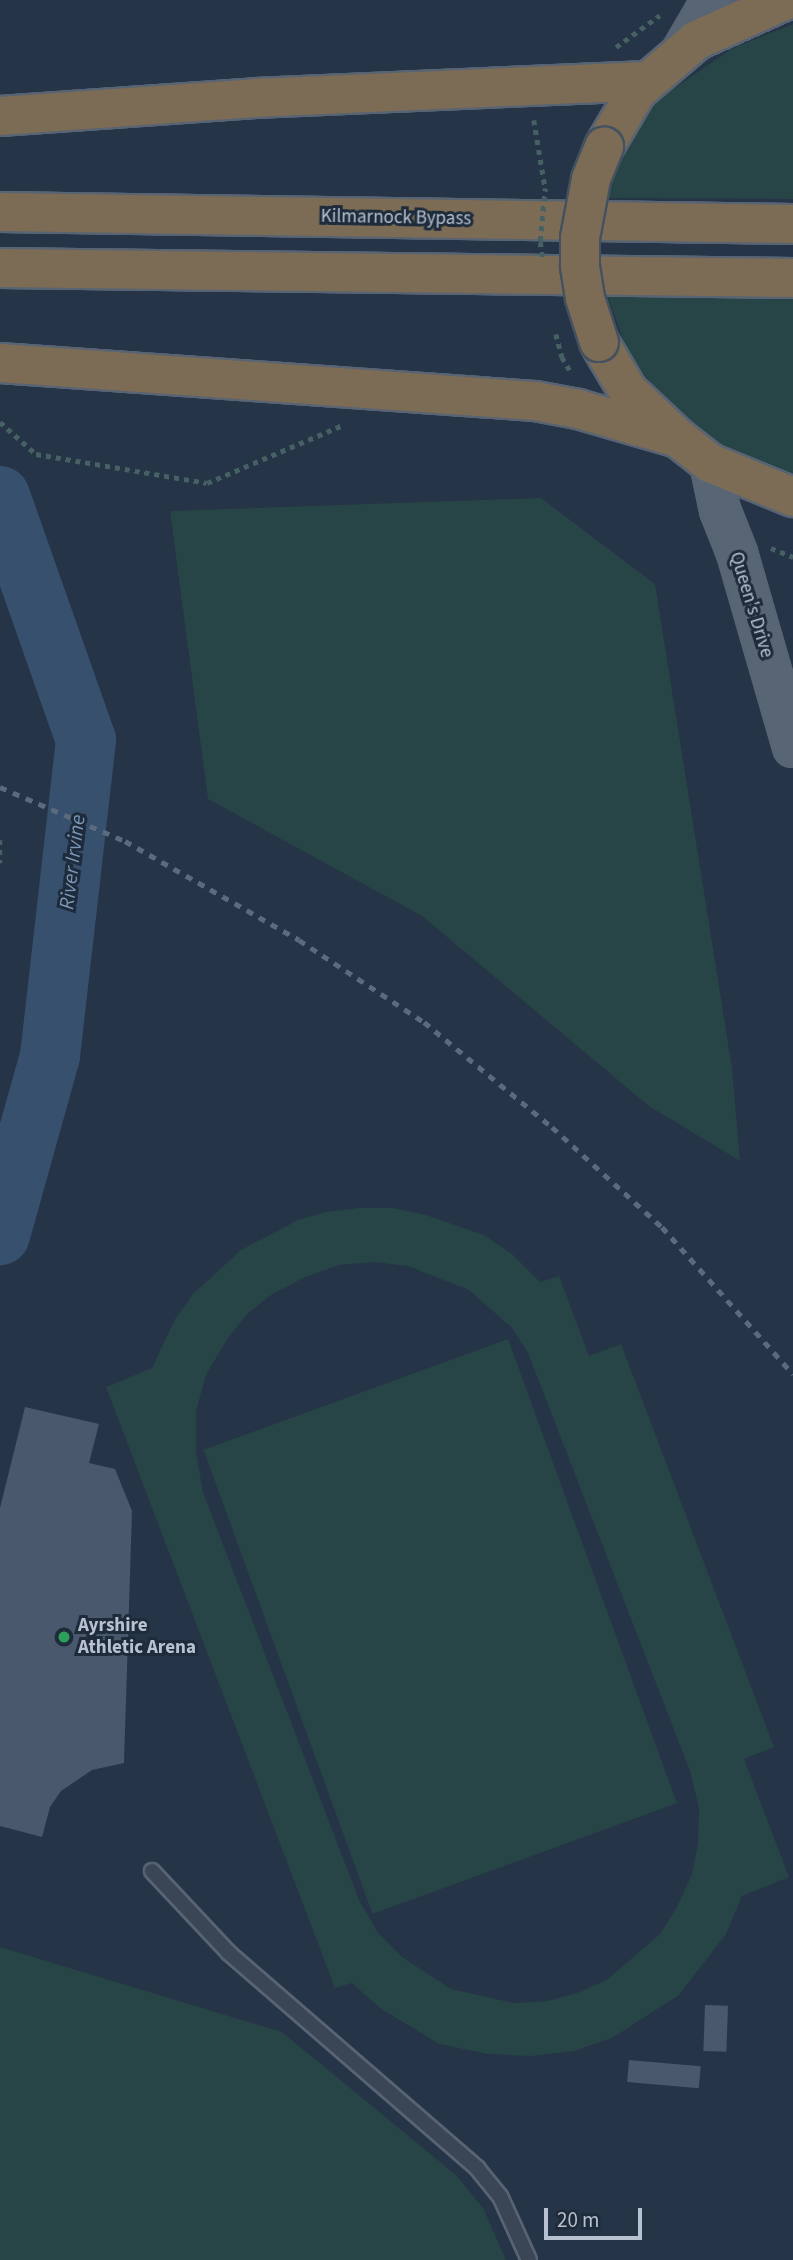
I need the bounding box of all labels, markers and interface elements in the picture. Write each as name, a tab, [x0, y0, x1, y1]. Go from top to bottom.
street label: Kilmarnock Bypass	[321, 205, 471, 231]
street label: Queen's Drive	[724, 549, 778, 661]
water label: River Irvine	[54, 813, 90, 911]
place label: Ayrshire Athletic Arena	[78, 1615, 196, 1659]
marker: Ayrshire Athletic Arena	[56, 1629, 72, 1645]
scale bar	[548, 2194, 646, 2238]
text: 20 m	[557, 2205, 599, 2235]

